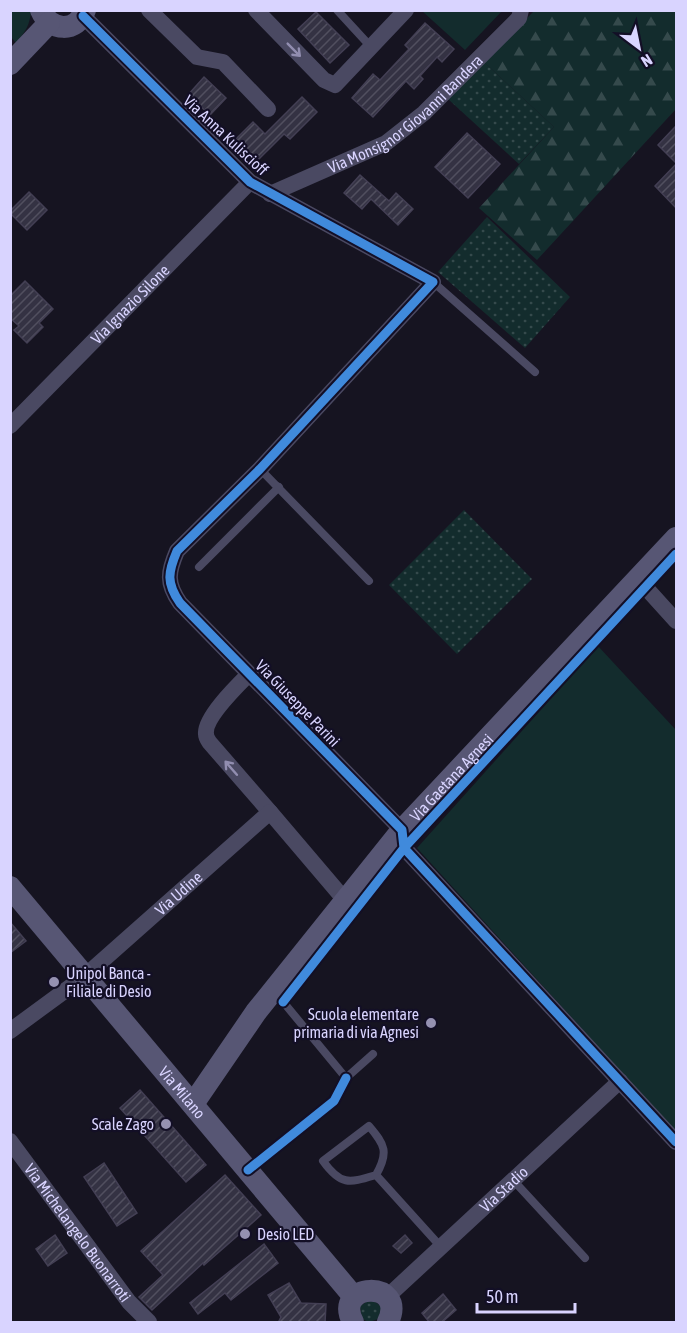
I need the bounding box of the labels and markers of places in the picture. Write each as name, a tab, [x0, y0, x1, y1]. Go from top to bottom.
place label: Unipol Banca - Filiale di Desio	[66, 964, 152, 1000]
marker: Unipol Banca - Filiale di Desio	[47, 975, 61, 989]
place label: Scuola elementare primaria di via Agnesi	[294, 1005, 419, 1042]
marker: Scuola elementare primaria di via Agnesi	[424, 1016, 438, 1030]
place label: Scale Zago	[92, 1115, 154, 1134]
marker: Scale Zago	[159, 1117, 173, 1131]
place label: Desio LED	[257, 1225, 314, 1243]
marker: Desio LED	[238, 1227, 252, 1241]

